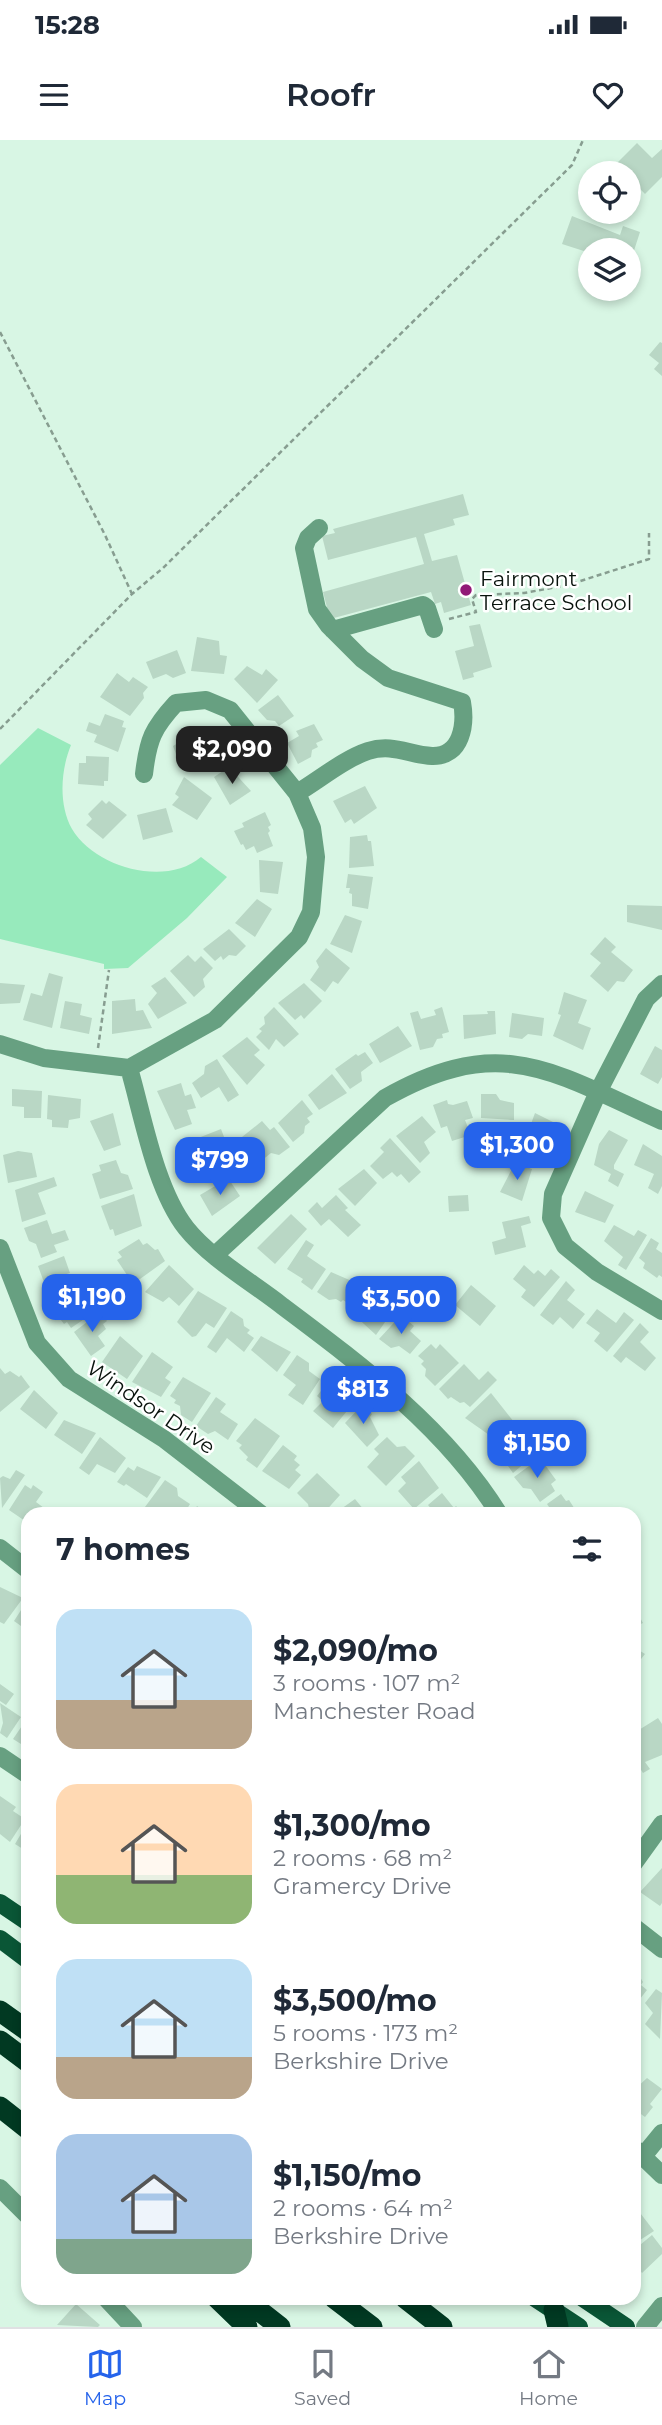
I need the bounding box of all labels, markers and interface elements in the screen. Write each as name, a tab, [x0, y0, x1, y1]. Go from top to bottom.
text: 15:28	[35, 9, 100, 41]
text: Roofr	[286, 75, 376, 114]
icon: menu	[35, 76, 73, 114]
icon: heart	[589, 76, 627, 114]
map controls	[578, 161, 641, 301]
button: locate	[578, 161, 641, 224]
button: layers	[578, 238, 641, 301]
place label: Fairmont Terrace School	[480, 566, 632, 615]
marker: Fairmont Terrace School	[458, 582, 474, 598]
pin: $2,090	[175, 726, 289, 786]
text: $2,090	[192, 735, 272, 763]
pin: $1,300	[460, 1122, 574, 1182]
text: $1,300	[480, 1131, 554, 1159]
pin: $799	[179, 1138, 261, 1197]
text: $799	[191, 1146, 249, 1174]
pin: $1,190	[35, 1274, 149, 1334]
pin: $3,500	[344, 1276, 458, 1336]
text: $1,190	[58, 1283, 126, 1311]
text: $3,500	[361, 1285, 441, 1313]
street label: Windsor Drive	[82, 1355, 220, 1459]
pin: $813	[322, 1366, 404, 1426]
text: $813	[337, 1375, 389, 1403]
pin: $1,150	[480, 1420, 594, 1480]
text: $1,150	[503, 1429, 571, 1457]
icon: filters	[568, 1530, 606, 1568]
text: 7 homes	[56, 1531, 190, 1568]
text: $2,090/mo	[273, 1632, 438, 1669]
icon: home	[112, 1637, 196, 1721]
text: 3 rooms · 107 m²	[273, 1669, 460, 1697]
text: Manchester Road	[273, 1697, 476, 1725]
text: $1,300/mo	[273, 1807, 431, 1844]
icon: home	[112, 1812, 196, 1896]
text: 2 rooms · 68 m²	[273, 1844, 452, 1872]
text: Gramercy Drive	[273, 1872, 451, 1900]
text: $3,500/mo	[273, 1982, 437, 2019]
icon: home	[112, 1987, 196, 2071]
text: 5 rooms · 173 m²	[273, 2019, 458, 2047]
text: Berkshire Drive	[273, 2047, 449, 2075]
text: $1,150/mo	[273, 2157, 421, 2194]
icon: home	[112, 2162, 196, 2246]
text: 2 rooms · 64 m²	[273, 2194, 453, 2222]
text: Berkshire Drive	[273, 2222, 449, 2250]
tab: Map	[84, 2345, 126, 2410]
tab: Saved	[294, 2345, 351, 2410]
tab: Home	[519, 2345, 578, 2410]

